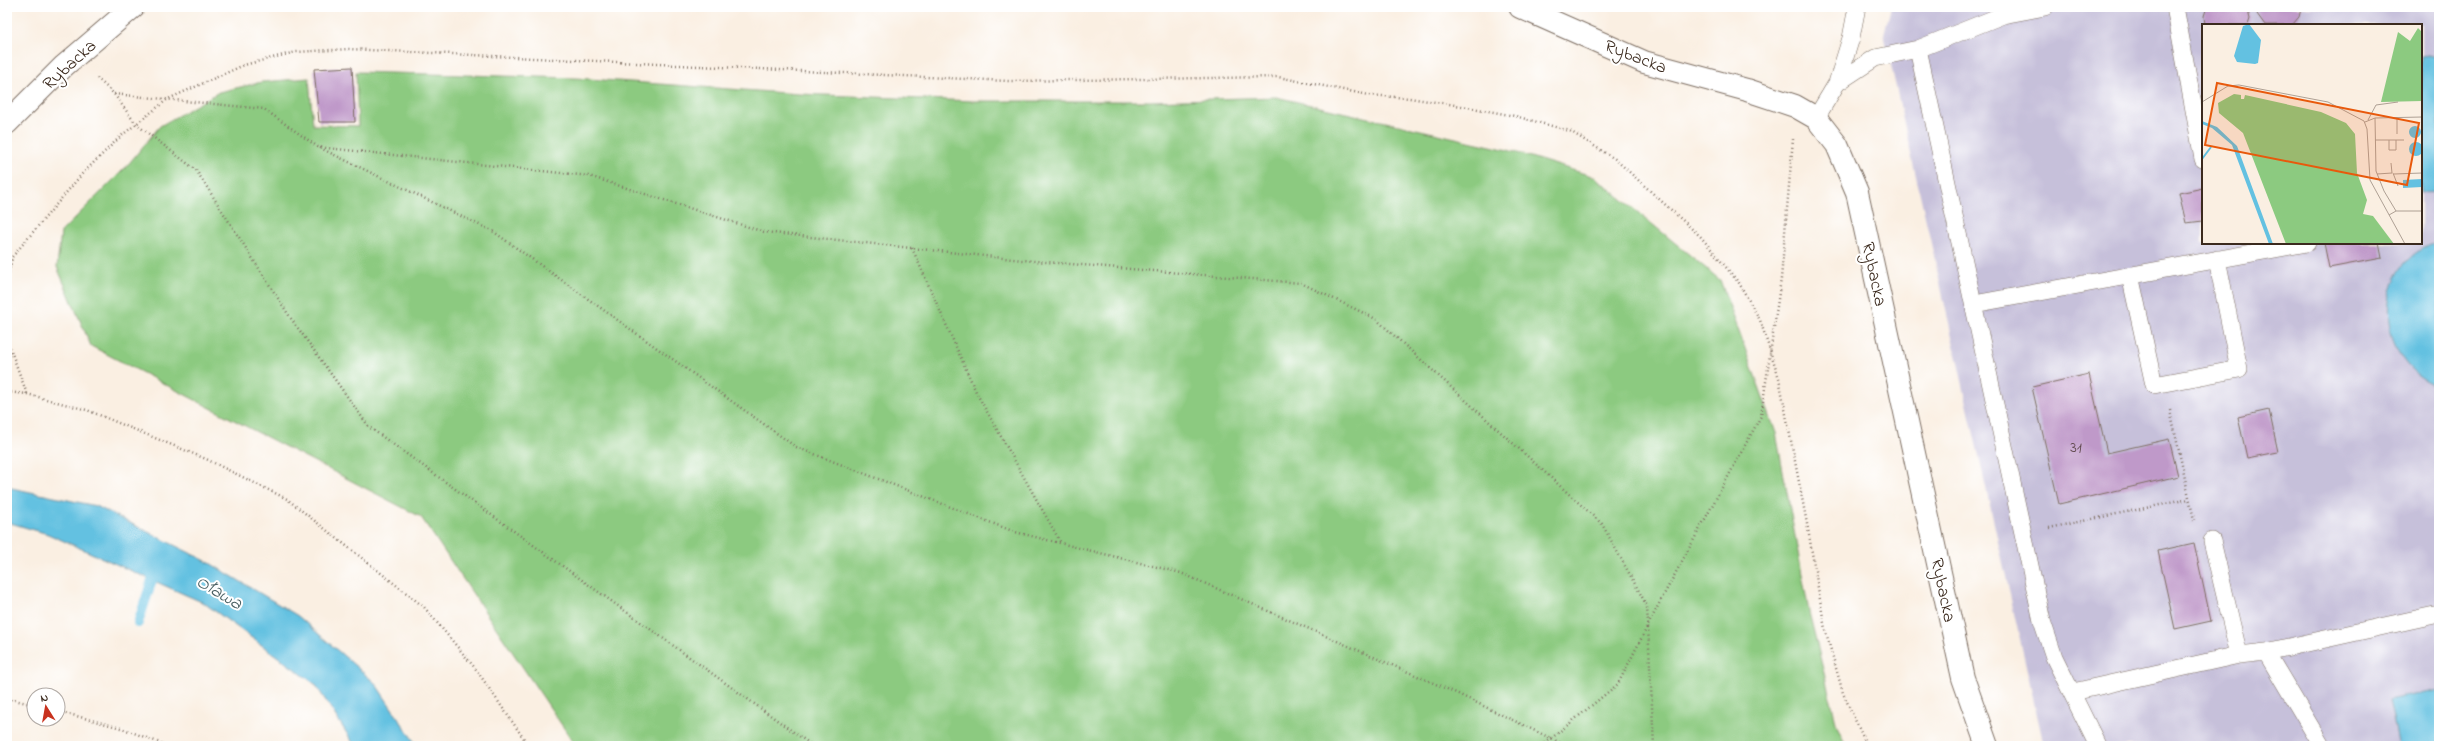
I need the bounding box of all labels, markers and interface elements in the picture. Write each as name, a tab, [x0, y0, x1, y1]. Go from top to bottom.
inset map	[2202, 24, 2422, 244]
street label: Rybacka	[38, 34, 103, 97]
street label: Rybacka	[1600, 34, 1670, 82]
street label: Rybacka	[1854, 240, 1892, 309]
house number: 31	[2070, 436, 2082, 460]
street label: Rybacka	[1923, 556, 1961, 625]
water label: Oława	[190, 569, 248, 618]
north arrow	[26, 687, 66, 727]
text: N	[39, 690, 49, 707]

